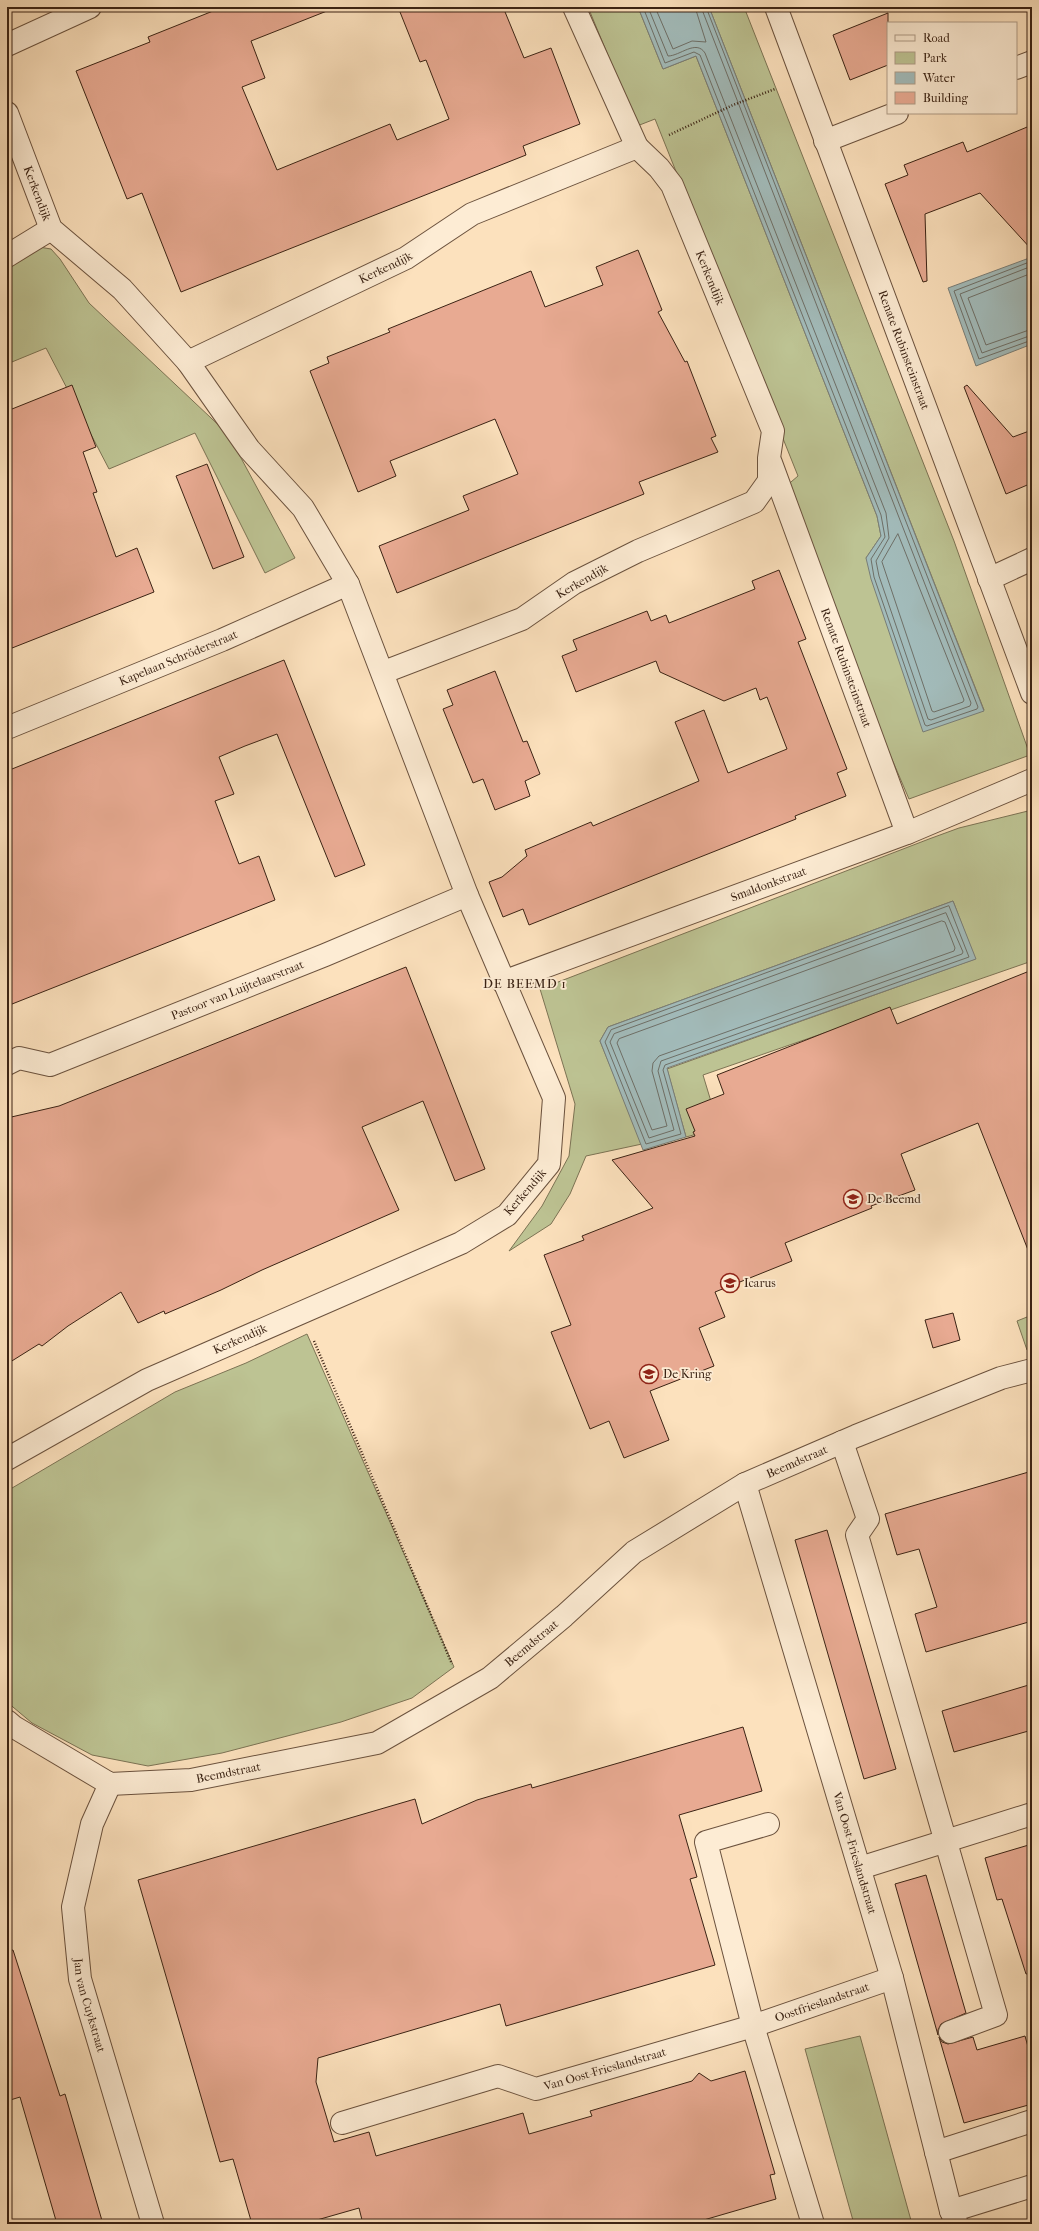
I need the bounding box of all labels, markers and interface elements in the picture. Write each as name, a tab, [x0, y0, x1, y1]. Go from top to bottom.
legend	[887, 22, 1017, 114]
text: Road	[923, 31, 950, 45]
text: Park	[923, 51, 948, 65]
text: Water	[922, 71, 956, 85]
text: Building	[923, 91, 968, 105]
street label: Kerkendijk	[21, 164, 55, 224]
street label: Kerkendijk	[357, 248, 416, 286]
street label: Kerkendijk	[693, 248, 728, 308]
street label: Renate Rubinsteinstraat	[875, 288, 933, 412]
street label: Kerkendijk	[554, 560, 611, 601]
street label: Renate Rubinsteinstraat	[818, 606, 875, 730]
street label: Kapelaan Schröderstraat	[117, 627, 240, 688]
street label: Smaldonkstraat	[729, 863, 809, 904]
street label: Pastoor van Luijtelaarstraat	[169, 957, 306, 1023]
district label: DE BEEMD 1	[483, 976, 567, 991]
street label: Kerkendijk	[501, 1165, 550, 1218]
school or university icon: De Beemd	[842, 1188, 864, 1210]
place label: De Beemd	[867, 1192, 921, 1206]
school or university icon: Icarus	[719, 1272, 741, 1294]
place label: Icarus	[744, 1276, 776, 1290]
street label: Kerkendijk	[211, 1321, 270, 1357]
school or university icon: De Kring	[638, 1363, 660, 1385]
place label: De Kring	[663, 1367, 712, 1381]
street label: Beemdstraat	[764, 1442, 830, 1481]
street label: Beemdstraat	[502, 1616, 562, 1670]
street label: Beemdstraat	[195, 1759, 262, 1786]
street label: Van Oost-Frieslandstraat	[830, 1789, 880, 1916]
street label: Jan van Cuykstraat	[71, 1957, 109, 2055]
street label: Oostfrieslandstraat	[773, 1979, 872, 2025]
street label: Van Oost-Frieslandstraat	[541, 2044, 668, 2094]

